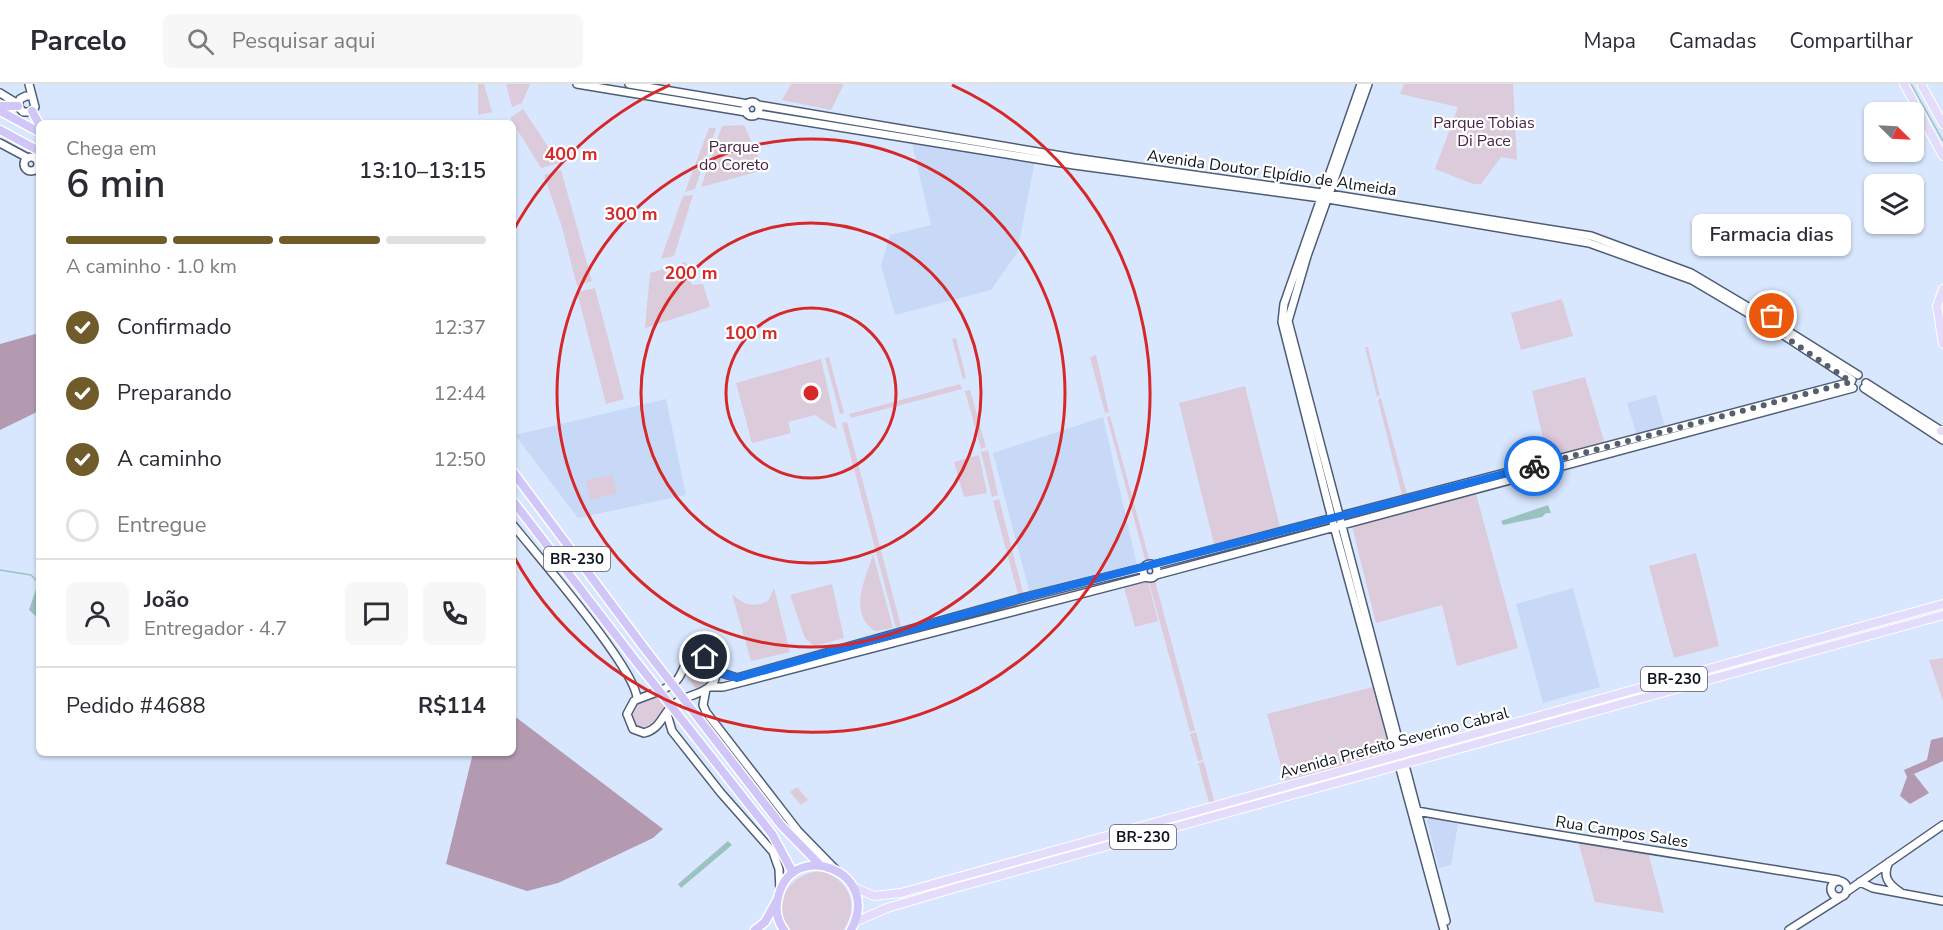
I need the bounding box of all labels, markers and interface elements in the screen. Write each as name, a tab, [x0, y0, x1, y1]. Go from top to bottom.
search box	[163, 14, 583, 68]
text: Parcelo	[30, 22, 127, 60]
icon: search	[184, 25, 217, 58]
text: Pesquisar aqui	[232, 26, 375, 56]
text: Mapa	[1584, 27, 1636, 55]
text: Camadas	[1669, 27, 1756, 55]
text: Compartilhar	[1789, 27, 1913, 55]
north arrow	[1864, 102, 1924, 162]
map controls	[1864, 102, 1924, 234]
park label: Parque Tobias Di Pace	[1433, 112, 1535, 152]
text: Chega em	[66, 135, 157, 162]
park label: Parque do Coreto	[699, 136, 769, 176]
text: 400 m	[544, 142, 598, 166]
street label: Avenida Doutor Elpídio de Almeida	[1146, 145, 1398, 201]
text: 13:10–13:15	[359, 156, 486, 186]
text: 6 min	[66, 158, 165, 211]
button: layers	[1864, 174, 1924, 234]
text: 300 m	[604, 202, 658, 226]
callout: Farmacia dias	[1692, 214, 1852, 256]
text: Farmacia dias	[1709, 221, 1834, 248]
text: A caminho · 1.0 km	[66, 253, 237, 280]
text: 200 m	[664, 261, 718, 285]
pin	[1746, 290, 1797, 341]
icon: bag	[1755, 299, 1788, 332]
icon: check	[66, 311, 99, 344]
text: Confirmado	[117, 312, 232, 342]
text: 12:37	[433, 314, 486, 341]
text: 100 m	[724, 321, 778, 345]
icon: check	[66, 377, 99, 410]
text: Preparando	[117, 378, 232, 408]
text: 12:44	[433, 380, 486, 407]
centre of rings	[801, 383, 821, 403]
courier	[1504, 436, 1564, 496]
icon: check	[66, 443, 99, 476]
text: A caminho	[117, 444, 222, 474]
text: 12:50	[433, 446, 486, 473]
icon: bike	[1518, 450, 1551, 483]
text: Entregue	[117, 510, 206, 540]
road number: BR-230	[544, 547, 610, 571]
button: person	[66, 582, 129, 645]
button: chat	[345, 582, 408, 645]
button: phone	[423, 582, 486, 645]
text: João	[144, 585, 189, 615]
text: Entregador · 4.7	[144, 615, 287, 642]
pin	[679, 631, 730, 682]
icon: home	[688, 640, 721, 673]
road number: BR-230	[1641, 667, 1707, 691]
text: Pedido #4688	[66, 691, 206, 721]
text: R$114	[418, 691, 486, 721]
street label: Avenida Prefeito Severino Cabral	[1277, 702, 1511, 784]
street label: Rua Campos Sales	[1554, 811, 1690, 853]
road number: BR-230	[1110, 825, 1176, 849]

